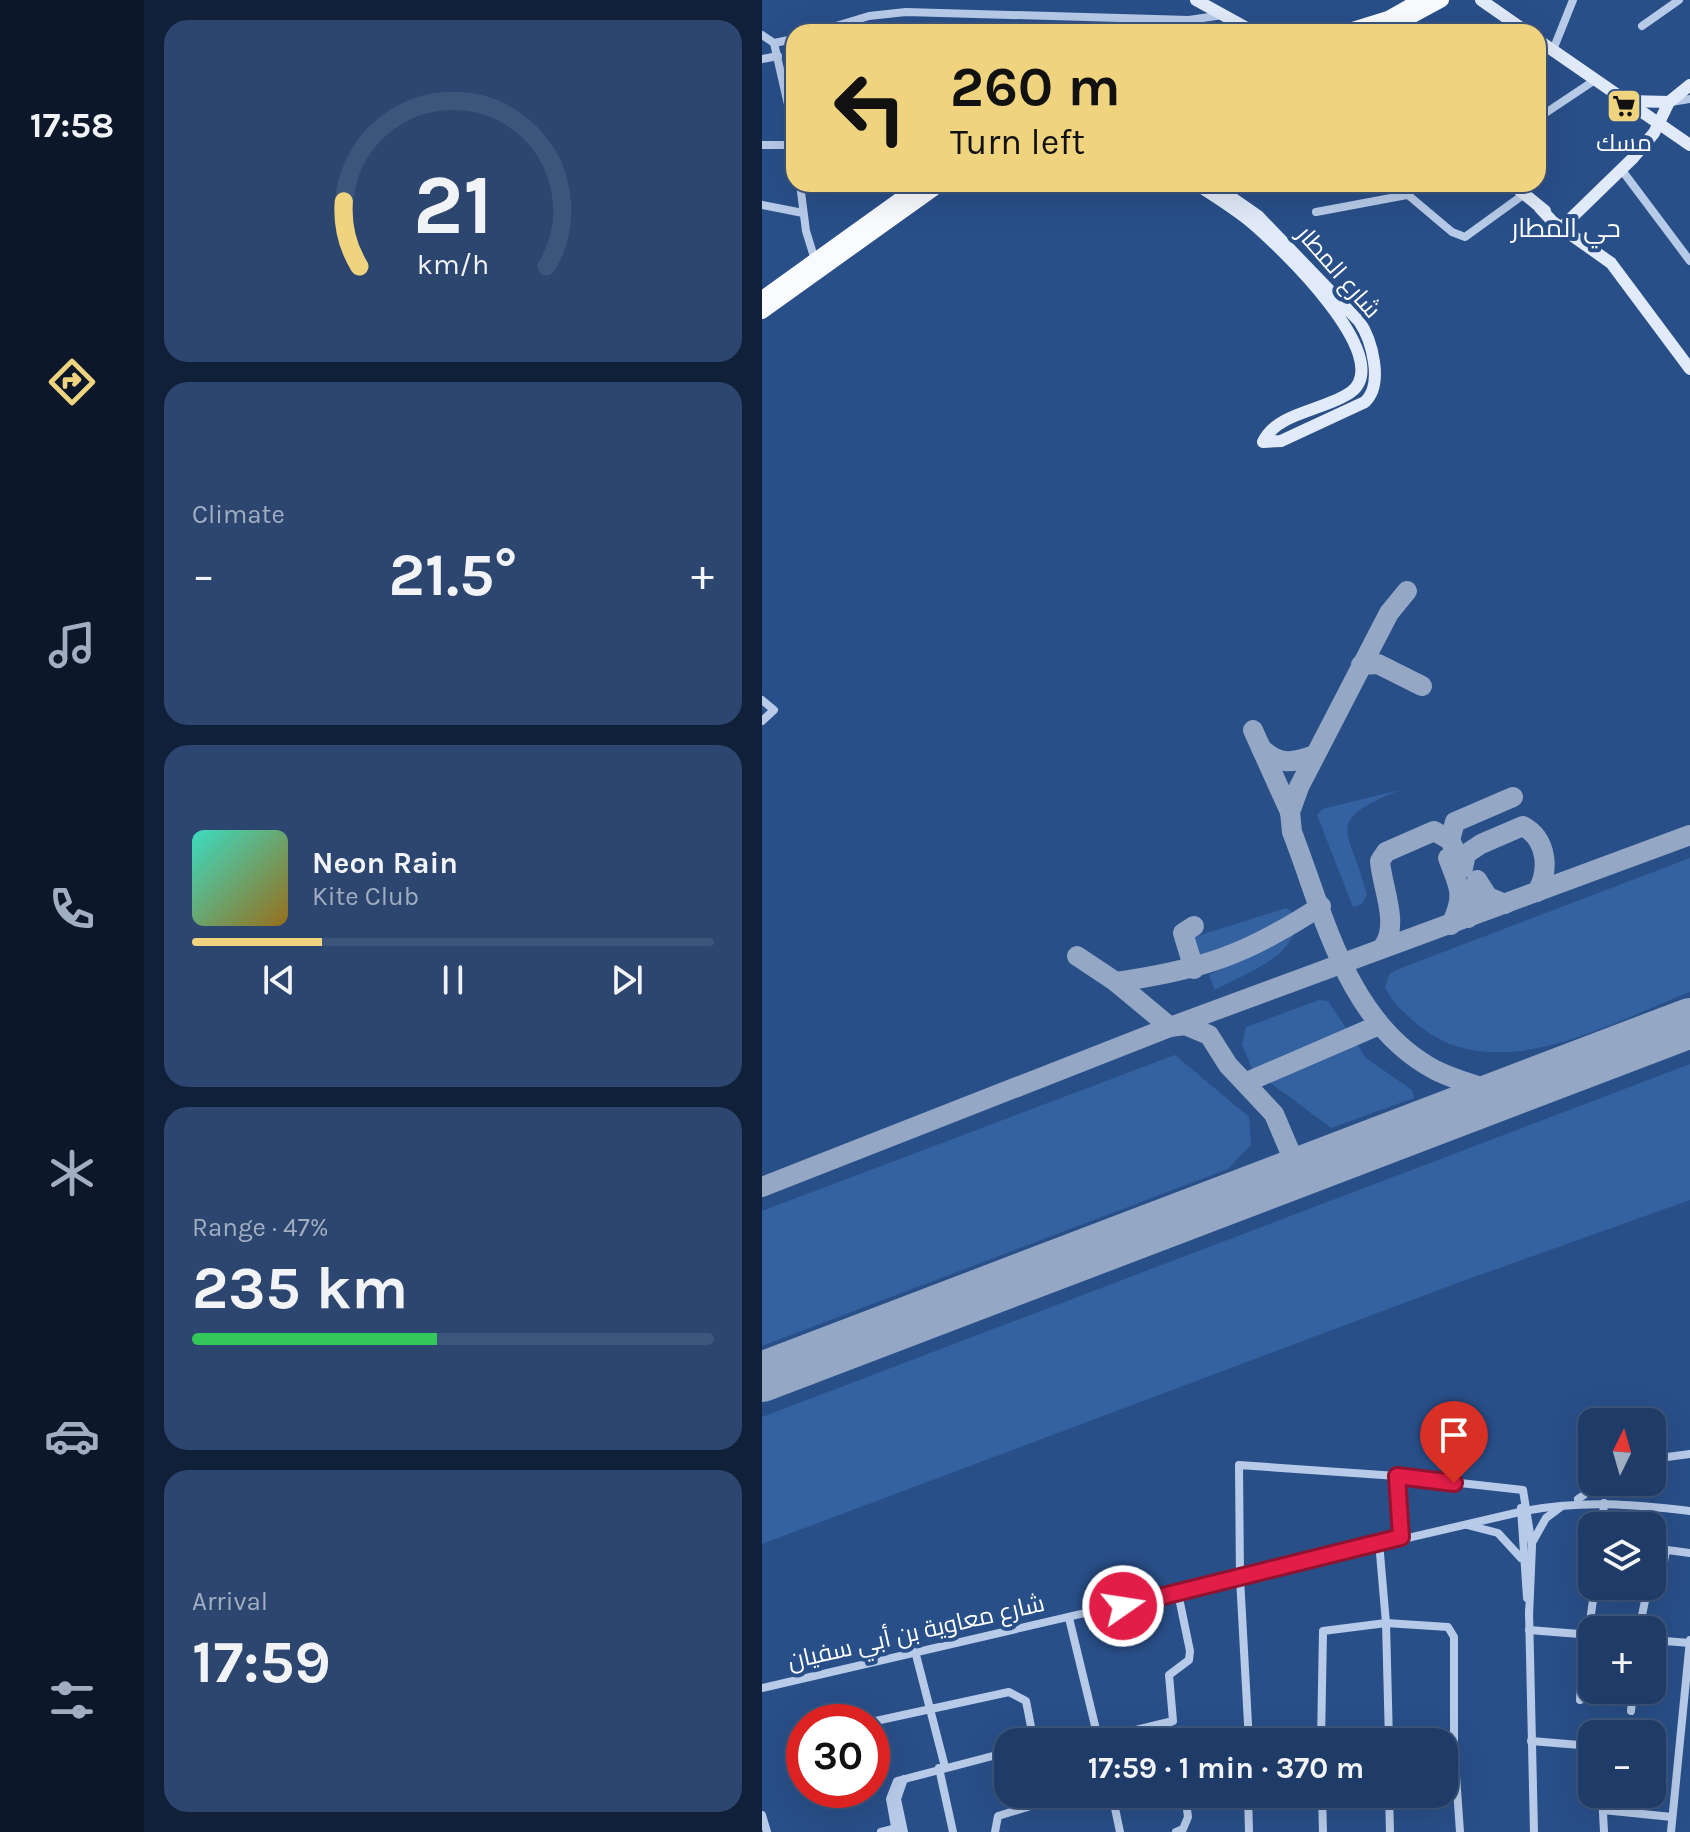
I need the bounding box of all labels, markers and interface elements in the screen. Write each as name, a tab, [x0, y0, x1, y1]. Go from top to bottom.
text: 260 m	[950, 54, 1121, 119]
icon: left	[818, 56, 922, 160]
supermarket icon: مسك	[1605, 87, 1643, 125]
text: 17:58	[30, 104, 114, 146]
text: Turn left	[950, 121, 1085, 163]
place label: مسك	[1596, 129, 1652, 157]
text: 21	[413, 157, 493, 254]
district label: حي المطار	[1509, 213, 1621, 249]
street label: شارع المطار	[1289, 219, 1387, 325]
text: km/h	[417, 248, 489, 281]
icon: directions	[44, 354, 100, 410]
text: Climate	[192, 499, 285, 530]
text: 21.5°	[389, 540, 517, 610]
text: −	[192, 550, 215, 601]
text: +	[691, 550, 714, 601]
icon: music	[44, 617, 100, 673]
text: Neon Rain	[312, 845, 458, 881]
icon: phone	[44, 881, 100, 937]
text: Kite Club	[312, 881, 419, 912]
icon: previous	[257, 958, 301, 1002]
icon: pause	[431, 958, 475, 1002]
icon: next	[605, 958, 649, 1002]
icon: climate	[44, 1145, 100, 1201]
text: Range · 47%	[192, 1212, 329, 1243]
text: 235 km	[192, 1253, 408, 1323]
pin	[1420, 1401, 1488, 1483]
icon: car	[44, 1408, 100, 1464]
north arrow	[1578, 1408, 1666, 1496]
map controls	[1578, 1408, 1666, 1808]
icon: arrive	[1432, 1413, 1476, 1457]
button: layers	[1578, 1512, 1666, 1600]
position arrow	[1081, 1564, 1165, 1648]
text: Arrival	[192, 1586, 268, 1617]
street label: شارع معاوية بن أبي سفيان	[784, 1587, 1048, 1680]
button: +	[1578, 1616, 1666, 1704]
text: 17:59	[192, 1627, 331, 1697]
icon: filters	[44, 1672, 100, 1728]
speed limit sign: 30	[786, 1704, 890, 1808]
button: −	[1578, 1720, 1666, 1808]
text: 17:59 · 1 min · 370 m	[1088, 1750, 1364, 1786]

